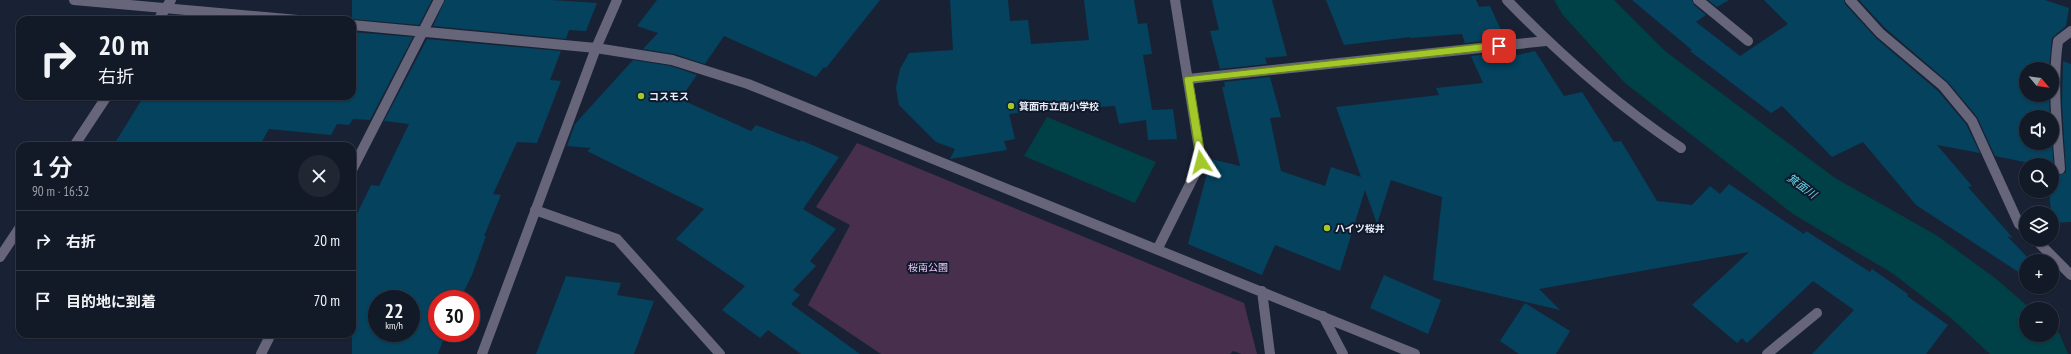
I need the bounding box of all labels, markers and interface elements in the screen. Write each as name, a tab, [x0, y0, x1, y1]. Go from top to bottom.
text: 20 m	[98, 26, 149, 63]
pin	[1482, 29, 1516, 63]
icon: right	[32, 32, 84, 84]
icon: arrive	[1488, 35, 1510, 57]
north arrow	[2019, 62, 2059, 102]
map controls	[2019, 62, 2059, 342]
text: 右折	[98, 65, 134, 88]
place label: コスモス	[649, 90, 689, 103]
marker: コスモス	[636, 91, 646, 101]
place label: 箕面市立南小学校	[1019, 100, 1099, 113]
marker: 箕面市立南小学校	[1006, 101, 1016, 111]
button: sound	[2019, 110, 2059, 150]
position arrow	[1180, 141, 1222, 183]
text: 1 分	[32, 152, 72, 183]
button: close	[298, 155, 340, 197]
button: search	[2019, 158, 2059, 198]
water label: 箕面川	[1785, 171, 1820, 202]
text: 90 m · 16:52	[32, 183, 89, 200]
button: layers	[2019, 206, 2059, 246]
place label: ハイツ桜井	[1335, 222, 1385, 235]
marker: ハイツ桜井	[1322, 223, 1332, 233]
icon: right	[32, 230, 54, 252]
text: 20 m	[314, 231, 340, 250]
text: 右折	[66, 232, 96, 251]
button: +	[2019, 254, 2059, 294]
park label: 桜南公園	[908, 261, 948, 274]
icon: arrive	[32, 290, 54, 312]
speed limit sign: 30	[428, 290, 480, 342]
text: 70 m	[314, 291, 340, 310]
text: 目的地に到着	[66, 292, 156, 311]
text: 22	[384, 298, 404, 324]
button: −	[2019, 302, 2059, 342]
text: km/h	[385, 319, 403, 332]

